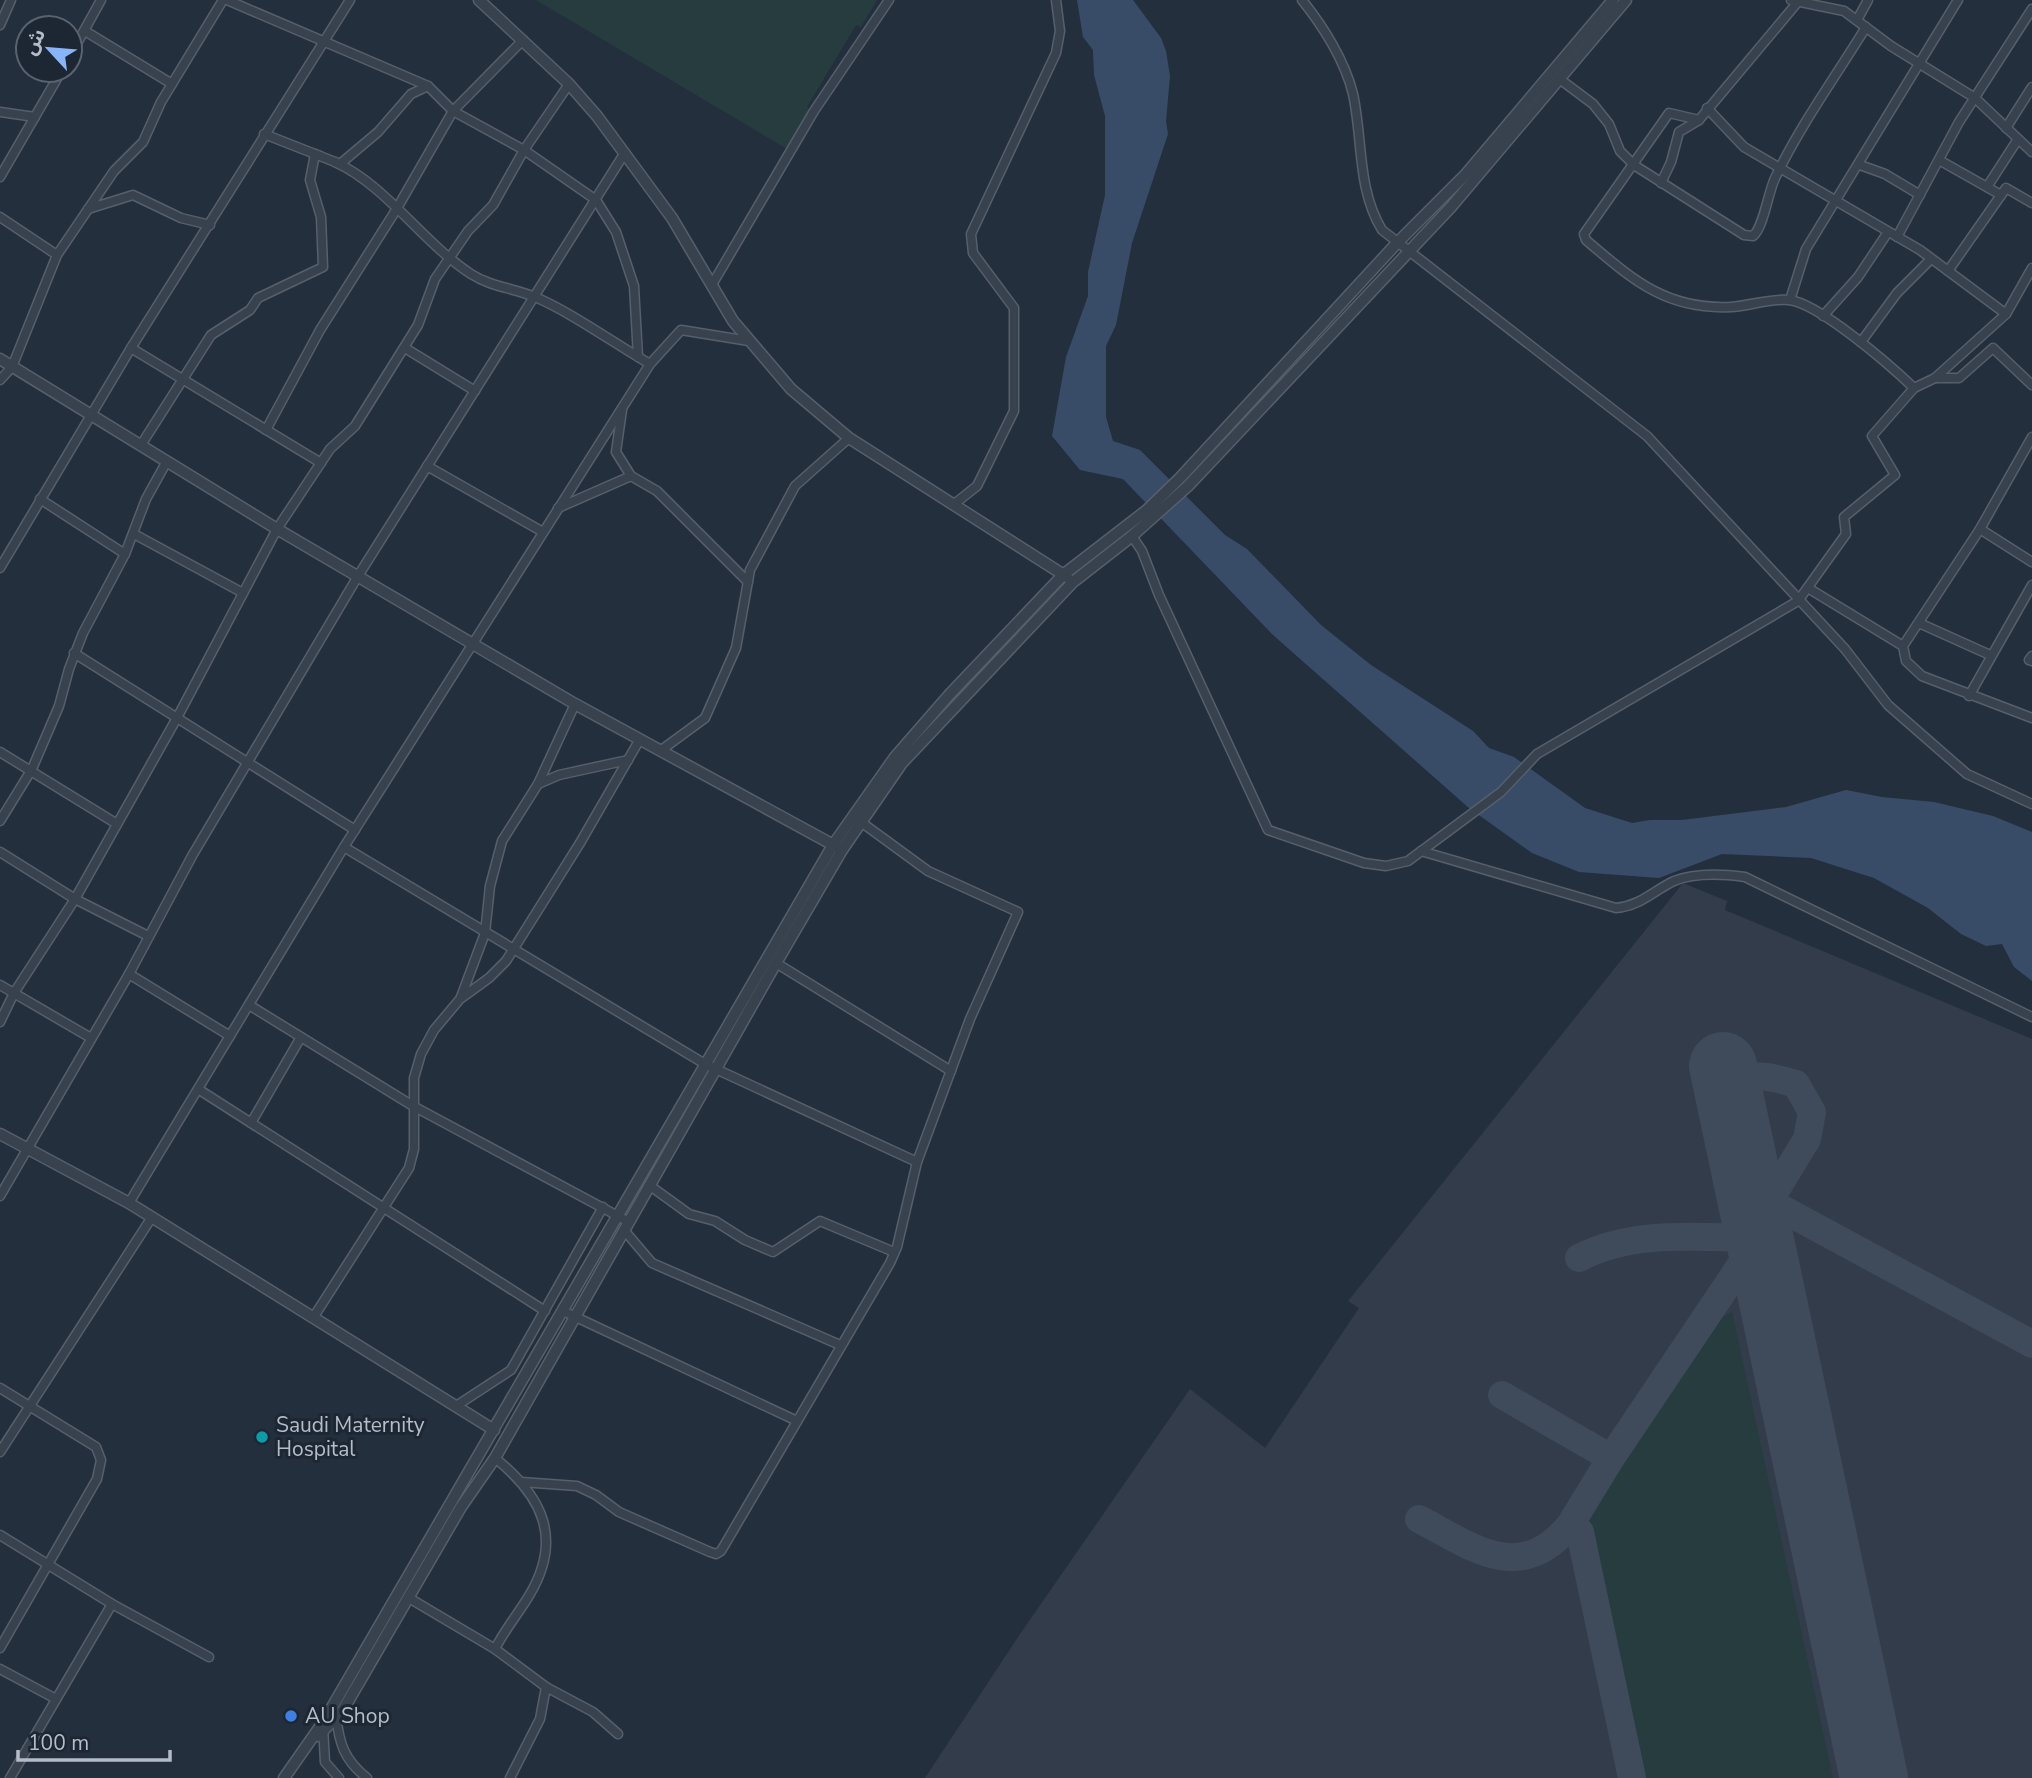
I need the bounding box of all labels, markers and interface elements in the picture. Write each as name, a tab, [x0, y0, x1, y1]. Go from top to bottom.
north arrow	[14, 14, 84, 84]
text: ش	[17, 25, 52, 59]
place label: Saudi Maternity Hospital	[276, 1411, 425, 1463]
marker: Saudi Maternity Hospital	[254, 1429, 270, 1445]
place label: AU Shop	[305, 1702, 390, 1730]
marker: AU Shop	[283, 1708, 299, 1724]
scale bar	[18, 1718, 170, 1762]
text: 100 m	[28, 1729, 89, 1757]

